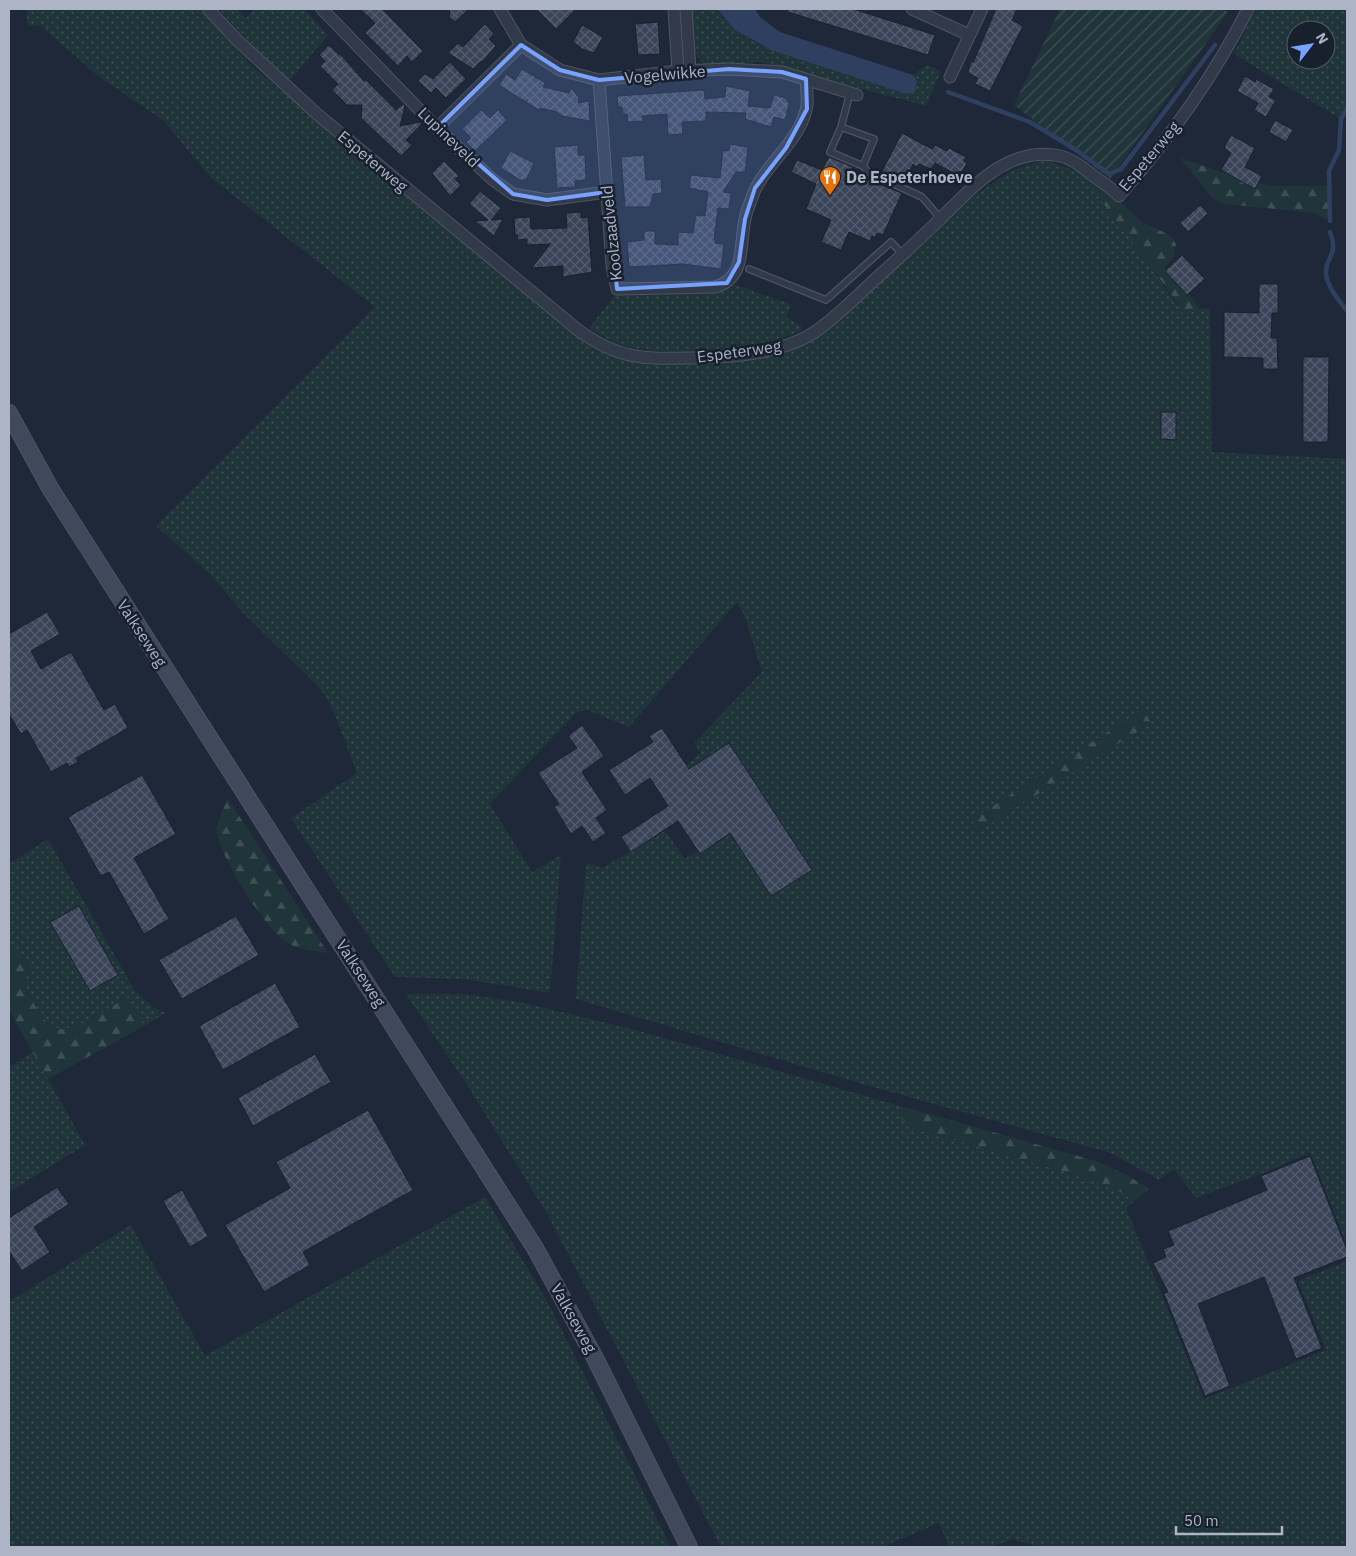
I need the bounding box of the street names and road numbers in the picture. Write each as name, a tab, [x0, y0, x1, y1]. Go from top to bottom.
street label: Vogelwikke	[624, 60, 707, 88]
street label: Lupineveld	[414, 103, 484, 171]
street label: Espeterweg	[1114, 117, 1184, 195]
street label: Espeterweg	[334, 126, 412, 196]
street label: Koolzaadveld	[596, 184, 626, 282]
street label: Espeterweg	[696, 335, 783, 367]
street label: Valkseweg	[113, 596, 171, 671]
street label: Valkseweg	[332, 936, 390, 1011]
street label: Valkseweg	[547, 1280, 602, 1357]

